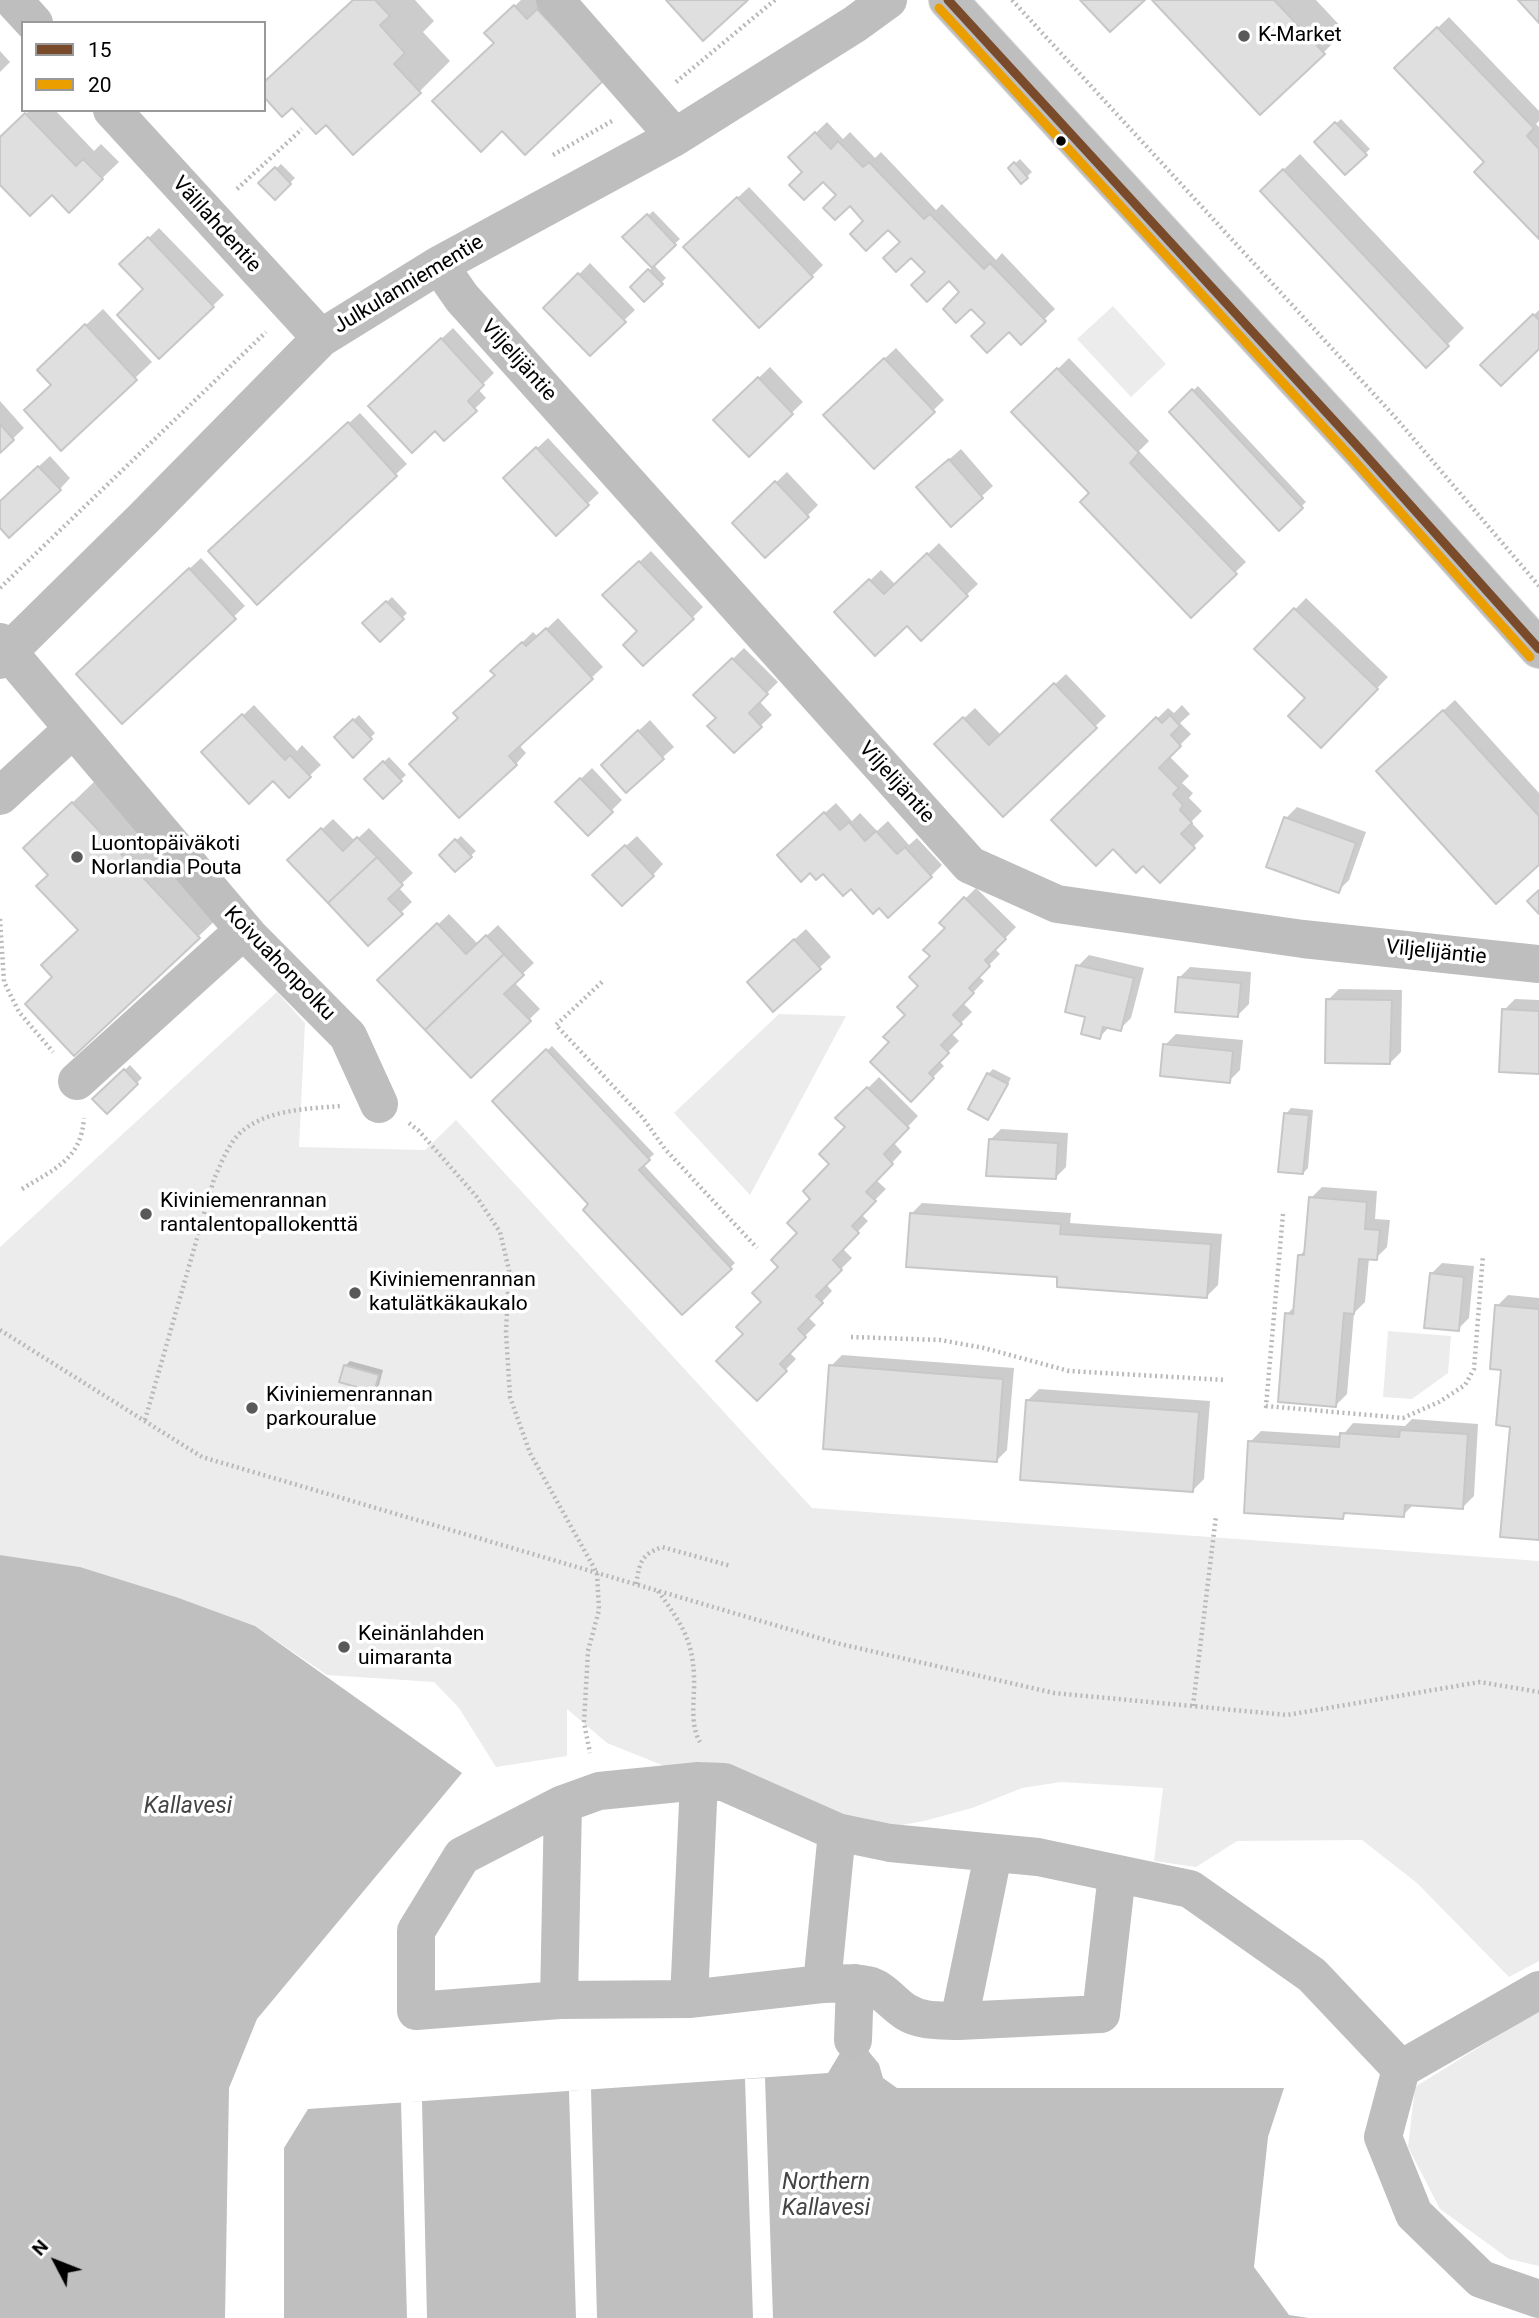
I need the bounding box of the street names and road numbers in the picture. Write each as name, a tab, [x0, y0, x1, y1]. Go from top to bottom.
street label: Välilahdentie	[166, 172, 266, 278]
street label: Julkulanniementie	[329, 230, 489, 340]
street label: Viljelijäntie	[475, 315, 561, 407]
street label: Viljelijäntie	[853, 737, 939, 829]
street label: Koivuahonpolku	[218, 902, 340, 1026]
street label: Viljelijäntie	[1384, 935, 1488, 971]

